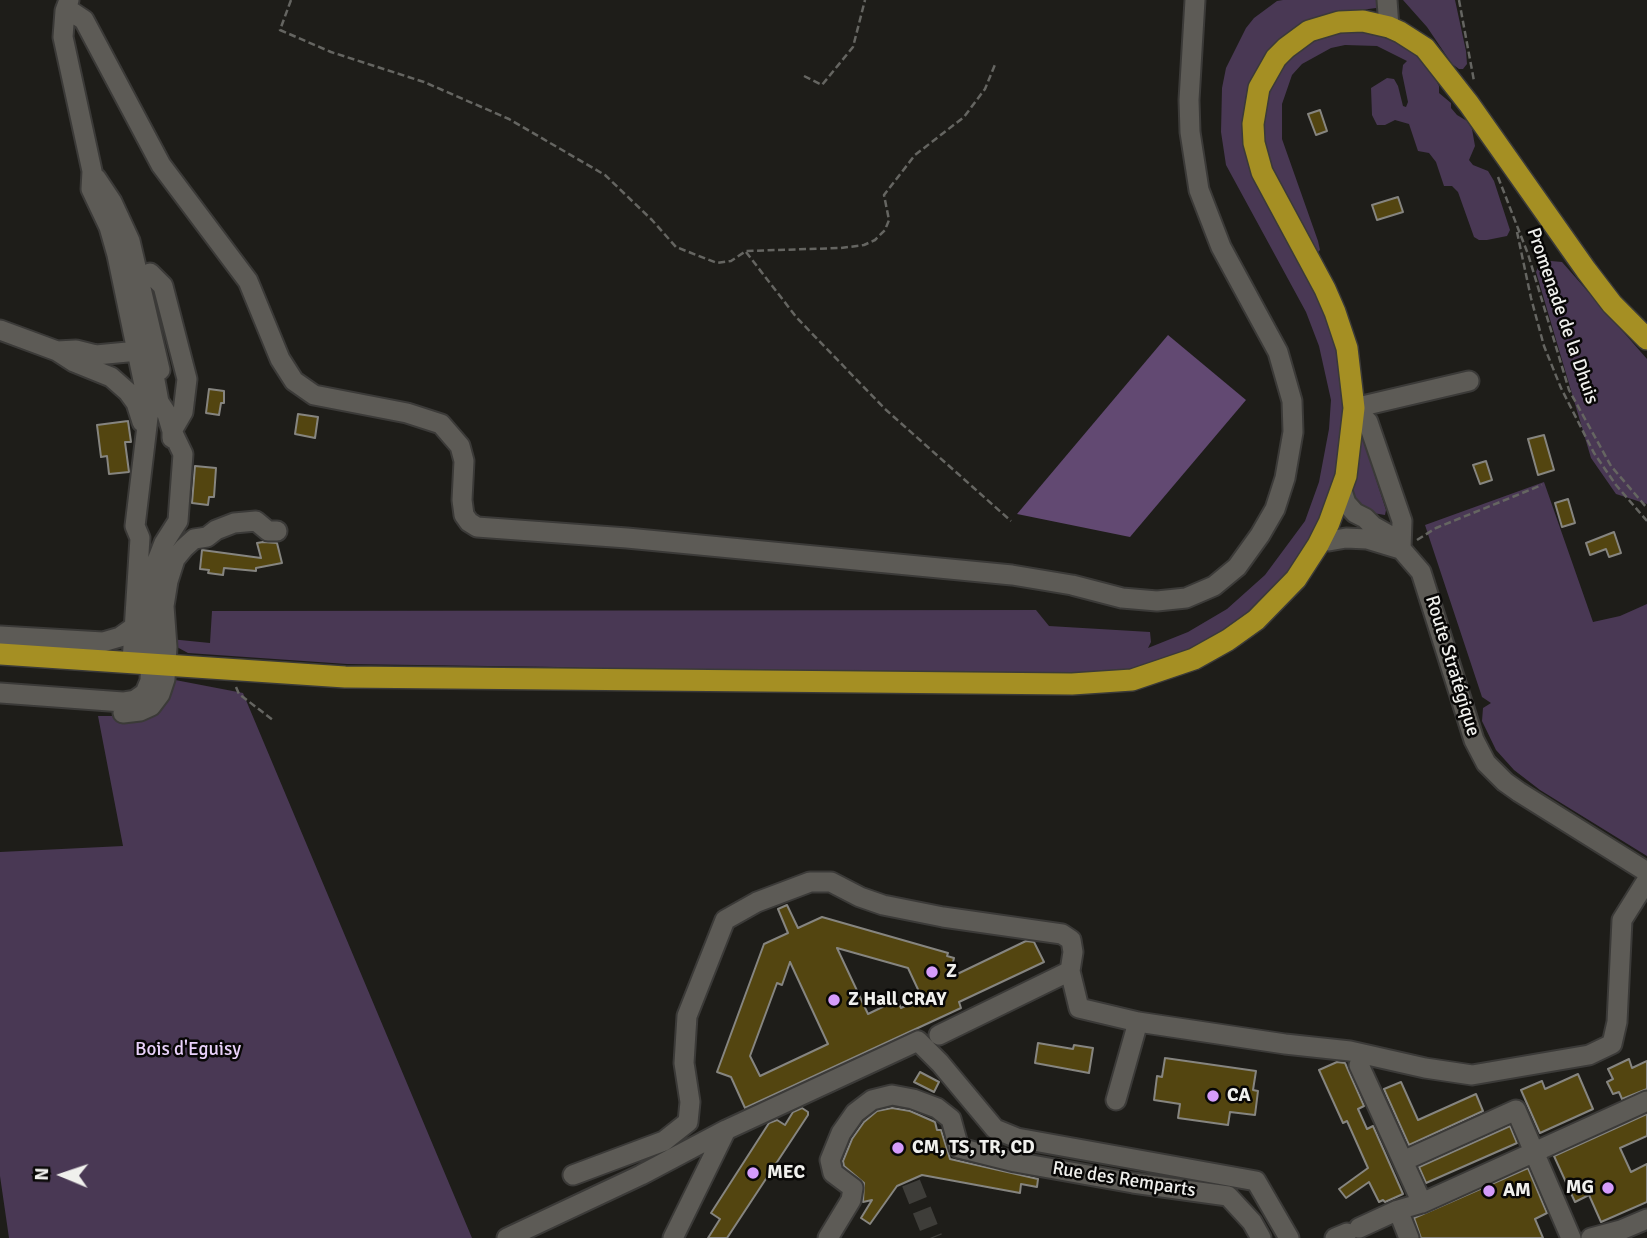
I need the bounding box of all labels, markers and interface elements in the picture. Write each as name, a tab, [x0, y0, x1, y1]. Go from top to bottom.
street label: Promenade de la Dhuis	[1521, 225, 1603, 407]
street label: Route Stratégique	[1420, 593, 1484, 739]
place label: Z	[946, 961, 957, 983]
marker: Z	[924, 964, 940, 980]
place label: Z Hall CRAY	[848, 989, 947, 1011]
marker: Z Hall CRAY	[826, 992, 842, 1008]
park label: Bois d'Eguisy	[135, 1039, 241, 1061]
place label: CA	[1227, 1085, 1251, 1107]
marker: CA	[1205, 1088, 1221, 1104]
place label: CM, TS, TR, CD	[912, 1137, 1035, 1159]
north arrow	[28, 1140, 98, 1210]
marker: CM, TS, TR, CD	[890, 1140, 906, 1156]
street label: Rue des Remparts	[1051, 1157, 1197, 1203]
place label: MEC	[767, 1162, 805, 1184]
marker: MEC	[745, 1165, 761, 1181]
text: N	[30, 1167, 54, 1181]
place label: MG	[1566, 1177, 1594, 1199]
place label: AM	[1503, 1180, 1531, 1202]
marker: MG	[1600, 1180, 1616, 1196]
marker: AM	[1481, 1183, 1497, 1199]

